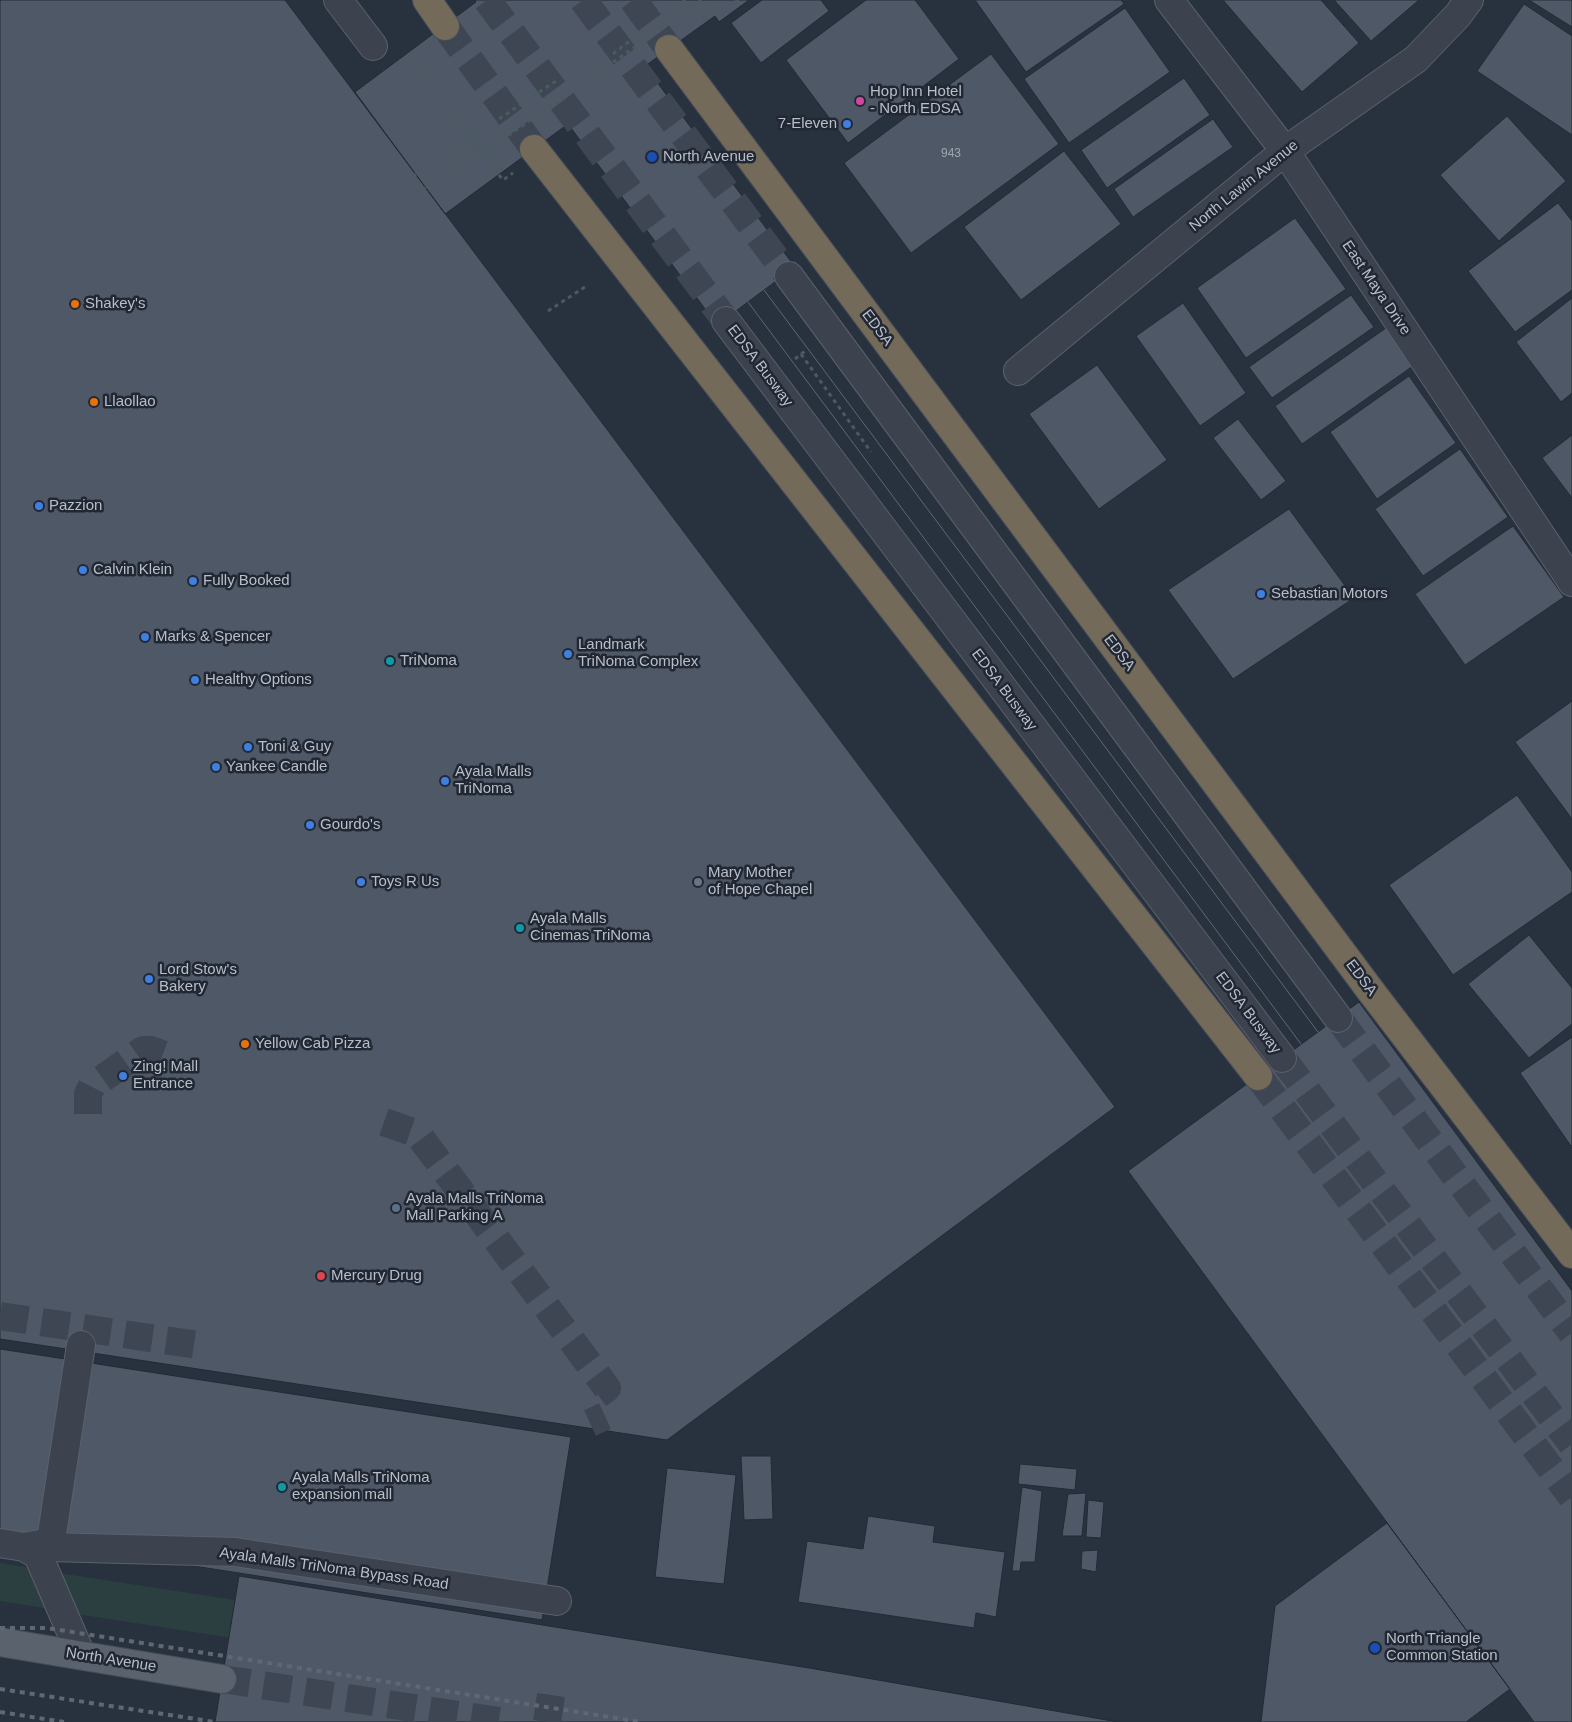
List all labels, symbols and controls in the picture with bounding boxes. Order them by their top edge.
place label: Hop Inn Hotel - North EDSA [870,83,962,118]
marker: Hop Inn Hotel - North EDSA [854,95,866,107]
place label: 7-Eleven [778,115,837,133]
marker: 7-Eleven [841,118,853,130]
street label: North Lawin Avenue [1186,137,1302,235]
house number: 943 [941,147,961,161]
place label: North Avenue [663,148,754,166]
marker: North Avenue [645,150,659,164]
street label: East Maya Drive [1338,237,1414,339]
place label: Shakey's [85,295,145,313]
marker: Shakey's [69,298,81,310]
street label: EDSA [858,306,896,350]
street label: EDSA Busway [723,322,797,410]
place label: Llaollao [104,393,156,411]
marker: Llaollao [88,396,100,408]
place label: Pazzion [49,497,102,515]
marker: Pazzion [33,500,45,512]
place label: Calvin Klein [93,561,172,579]
marker: Calvin Klein [77,564,89,576]
place label: Fully Booked [203,572,290,590]
marker: Fully Booked [187,575,199,587]
place label: Sebastian Motors [1271,585,1388,603]
marker: Sebastian Motors [1255,588,1267,600]
place label: Marks & Spencer [155,628,270,646]
marker: Marks & Spencer [139,631,151,643]
street label: EDSA [1100,631,1138,675]
place label: Landmark TriNoma Complex [578,636,698,671]
street label: EDSA Busway [967,646,1041,734]
marker: Landmark TriNoma Complex [562,648,574,660]
place label: TriNoma [400,652,457,670]
marker: TriNoma [384,655,396,667]
place label: Healthy Options [205,671,312,689]
marker: Healthy Options [189,674,201,686]
place label: Toni & Guy [258,738,331,756]
marker: Toni & Guy [242,741,254,753]
place label: Yankee Candle [226,758,327,776]
marker: Yankee Candle [210,761,222,773]
place label: Ayala Malls TriNoma [455,763,531,798]
marker: Ayala Malls TriNoma [439,775,451,787]
place label: Gourdo's [320,816,380,834]
marker: Gourdo's [304,819,316,831]
place label: Mary Mother of Hope Chapel [708,864,812,899]
place label: Toys R Us [371,873,439,891]
marker: Toys R Us [355,876,367,888]
marker: Mary Mother of Hope Chapel [692,876,704,888]
place label: Ayala Malls Cinemas TriNoma [530,910,650,945]
marker: Ayala Malls Cinemas TriNoma [514,922,526,934]
street label: EDSA [1342,956,1380,1000]
place label: Lord Stow's Bakery [159,961,237,996]
street label: EDSA Busway [1211,969,1285,1057]
marker: Lord Stow's Bakery [143,973,155,985]
place label: Yellow Cab Pizza [255,1035,370,1053]
marker: Yellow Cab Pizza [239,1038,251,1050]
place label: Zing! Mall Entrance [133,1058,198,1093]
marker: Zing! Mall Entrance [117,1070,129,1082]
place label: Ayala Malls TriNoma Mall Parking A [406,1190,544,1225]
marker: Ayala Malls TriNoma Mall Parking A [390,1202,402,1214]
place label: Mercury Drug [331,1267,422,1285]
marker: Mercury Drug [315,1270,327,1282]
place label: Ayala Malls TriNoma expansion mall [292,1469,430,1504]
marker: Ayala Malls TriNoma expansion mall [276,1481,288,1493]
street label: Ayala Malls TriNoma Bypass Road [218,1544,450,1594]
place label: North Triangle Common Station [1386,1630,1498,1665]
marker: North Triangle Common Station [1368,1641,1382,1655]
street label: North Avenue [64,1644,158,1676]

